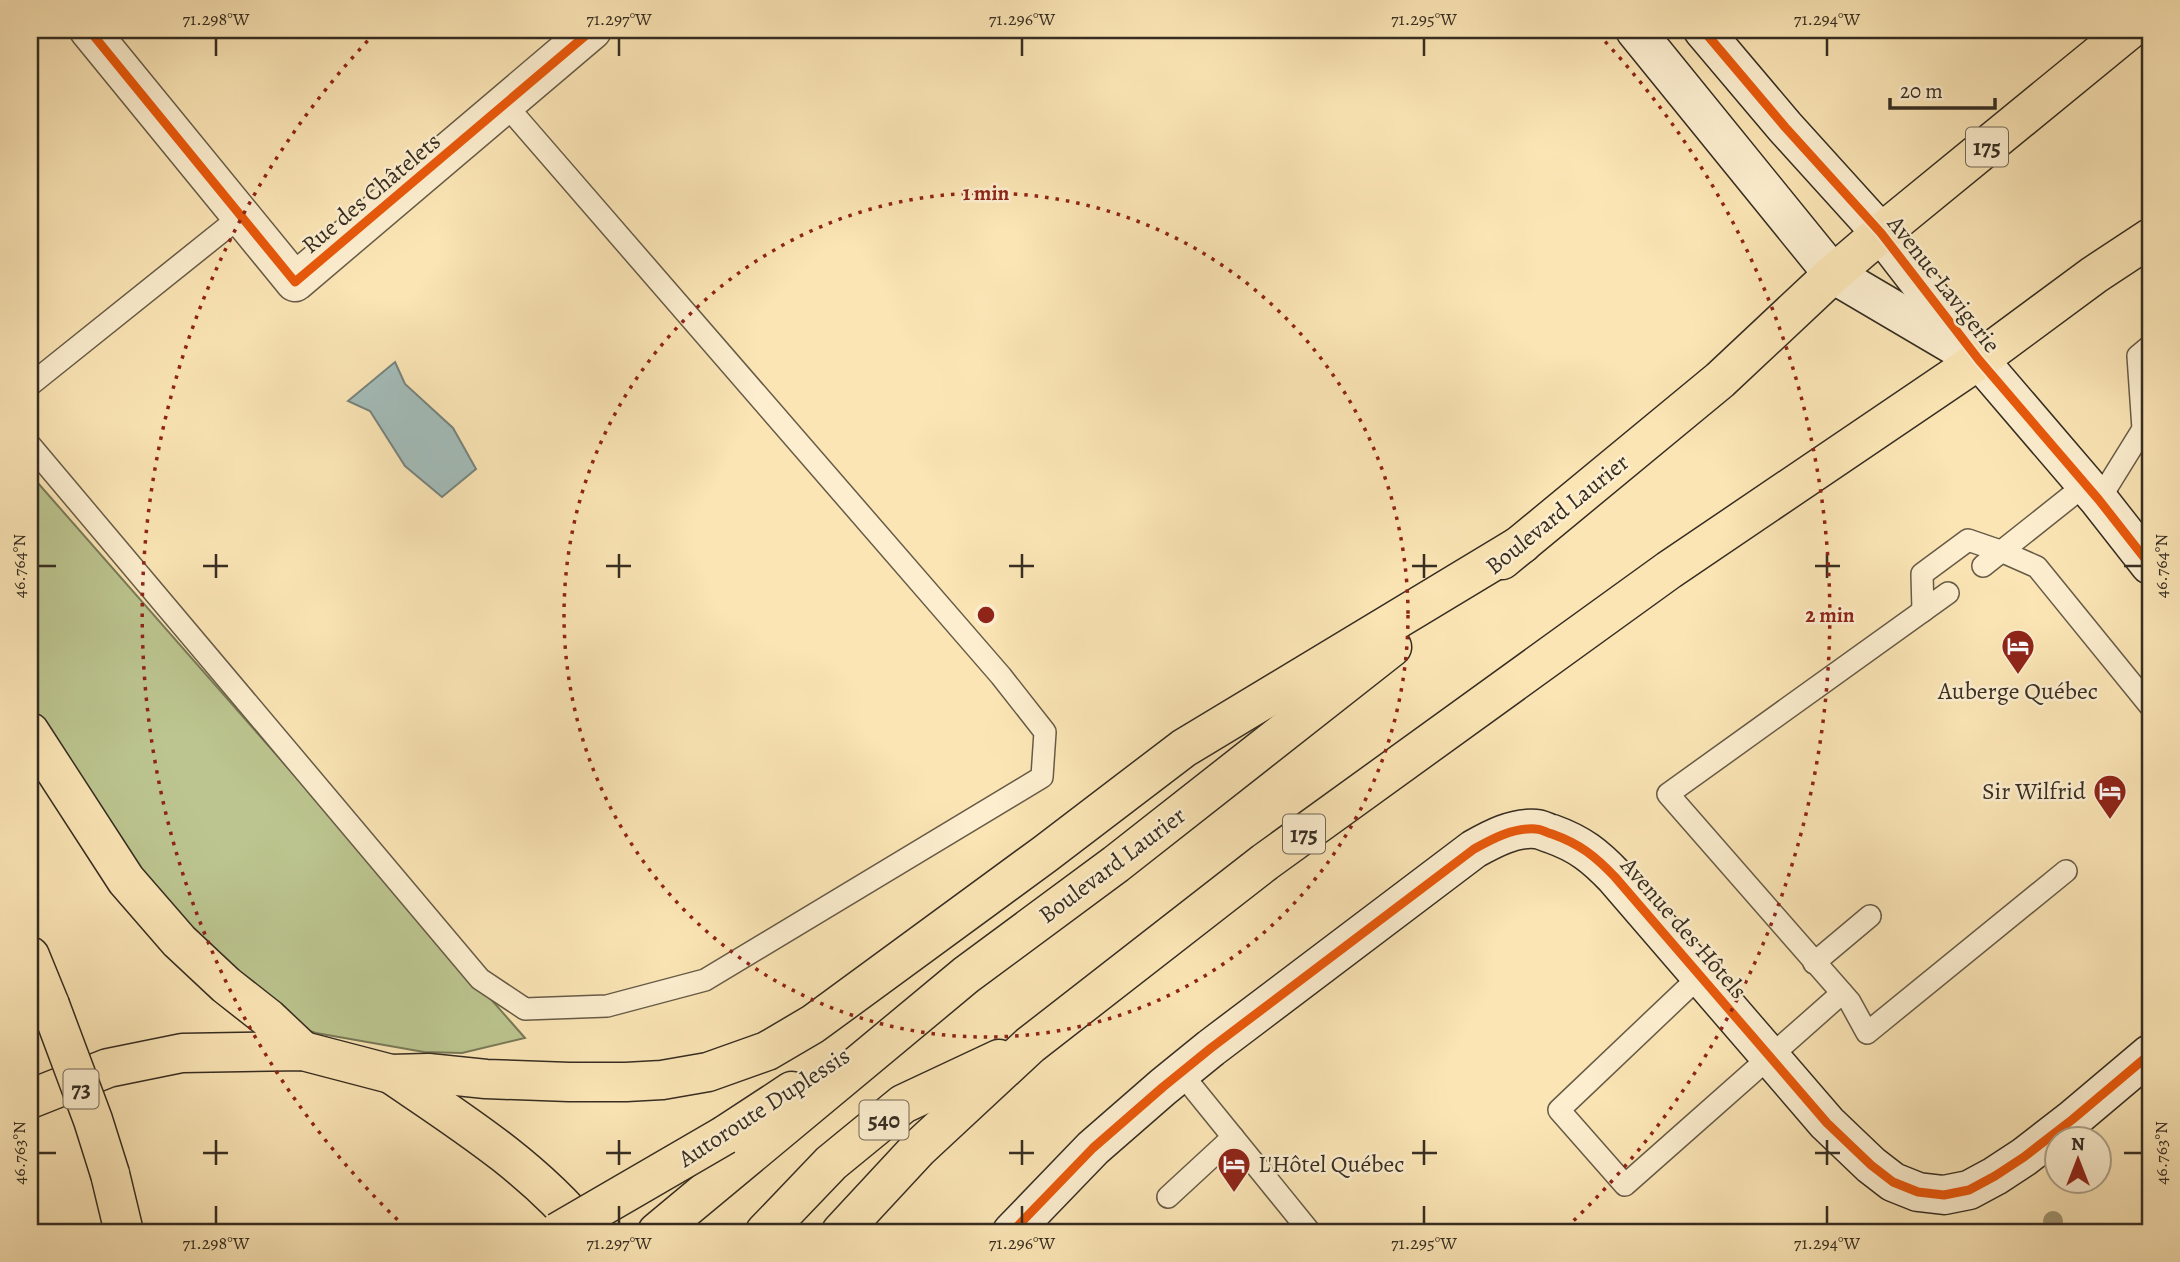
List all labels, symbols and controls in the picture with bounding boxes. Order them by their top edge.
text: 71.298°W [183,7,250,31]
text: 71.297°W [586,7,652,31]
text: 71.296°W [989,7,1055,31]
text: 71.295°W [1391,7,1457,31]
text: 71.294°W [1794,7,1860,31]
scale bar [1890,66,1994,110]
text: 20 m [1900,77,1943,105]
street label: Rue des Châtelets [295,125,447,261]
road number: 175 [1966,128,2008,166]
text: 1 min [963,179,1010,207]
street label: Avenue Lavigerie [1880,208,2008,359]
street label: Boulevard Laurier [1479,446,1635,582]
text: 46.764°N [7,534,31,598]
text: 46.764°N [2149,534,2173,598]
text: 2 min [1805,601,1855,629]
centre of rings [974,603,998,627]
hotel icon: Auberge Québec [1999,627,2037,676]
place label: Auberge Québec [1937,675,2098,707]
hotel icon: Sir Wilfrid [2091,772,2129,821]
place label: Sir Wilfrid [1982,775,2086,807]
street label: Boulevard Laurier [1032,799,1192,931]
road number: 175 [1283,814,1325,854]
street label: Avenue des Hôtels [1613,850,1754,1006]
street label: Autoroute Duplessis [671,1040,856,1175]
road number: 73 [64,1070,98,1108]
road number: 540 [860,1100,908,1140]
text: 46.763°N [7,1121,31,1185]
text: 46.763°N [2149,1121,2173,1185]
north arrow [2044,1126,2114,1196]
text: N [2071,1131,2085,1157]
hotel icon: L'Hôtel Québec [1215,1145,1253,1194]
place label: L'Hôtel Québec [1258,1148,1404,1180]
text: 71.298°W [183,1231,250,1255]
text: 71.297°W [586,1231,652,1255]
text: 71.296°W [989,1231,1055,1255]
text: 71.295°W [1391,1231,1457,1255]
text: 71.294°W [1794,1231,1860,1255]

